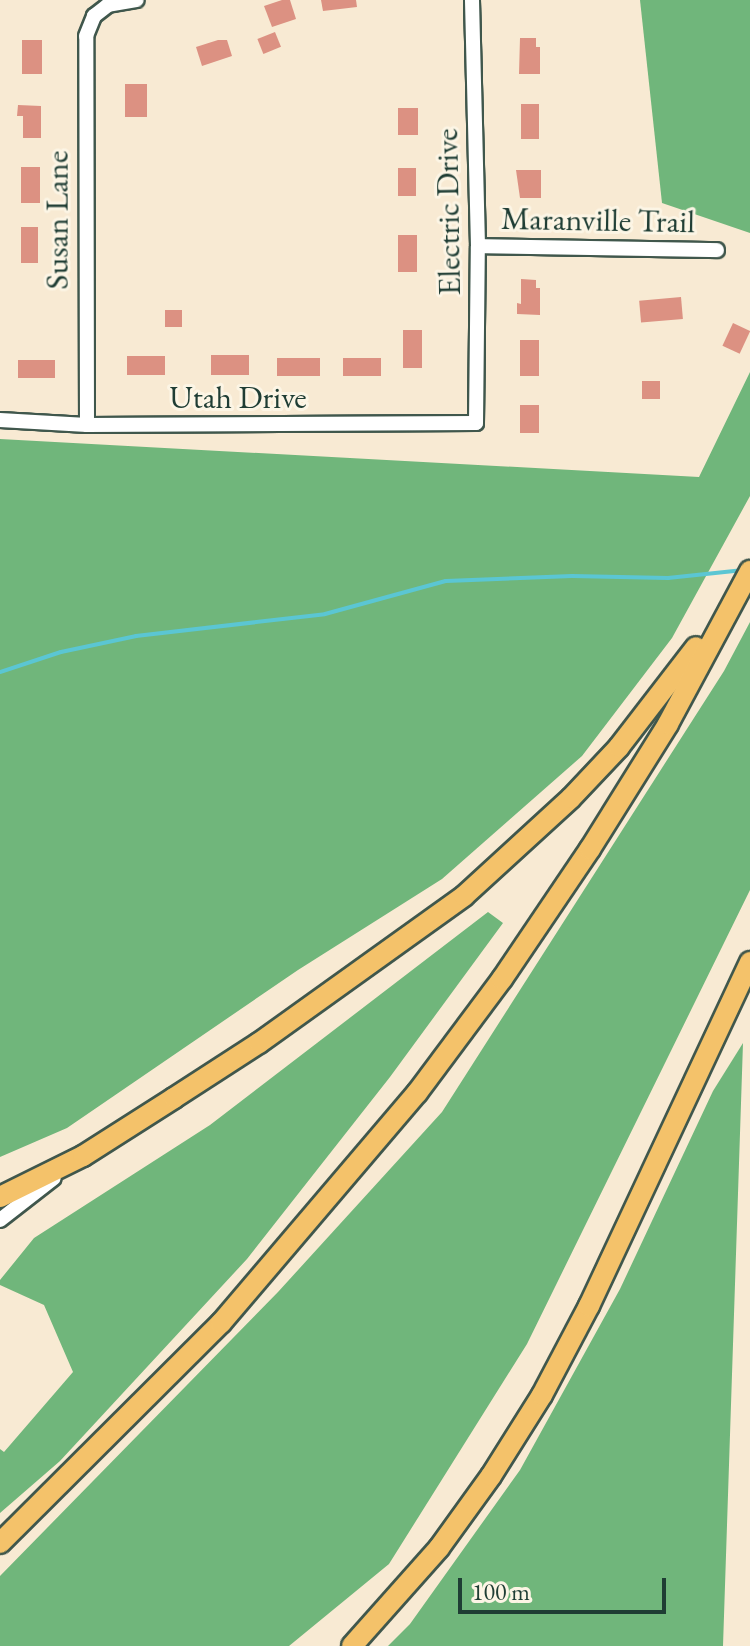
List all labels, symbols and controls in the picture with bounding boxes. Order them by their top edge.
street label: Electric Drive [427,128,469,296]
street label: Susan Lane [38,151,76,289]
street label: Maranville Trail [501,199,695,241]
street label: Utah Drive [169,378,307,416]
scale bar [462,1562,670,1612]
text: 100 m [472,1576,530,1607]

